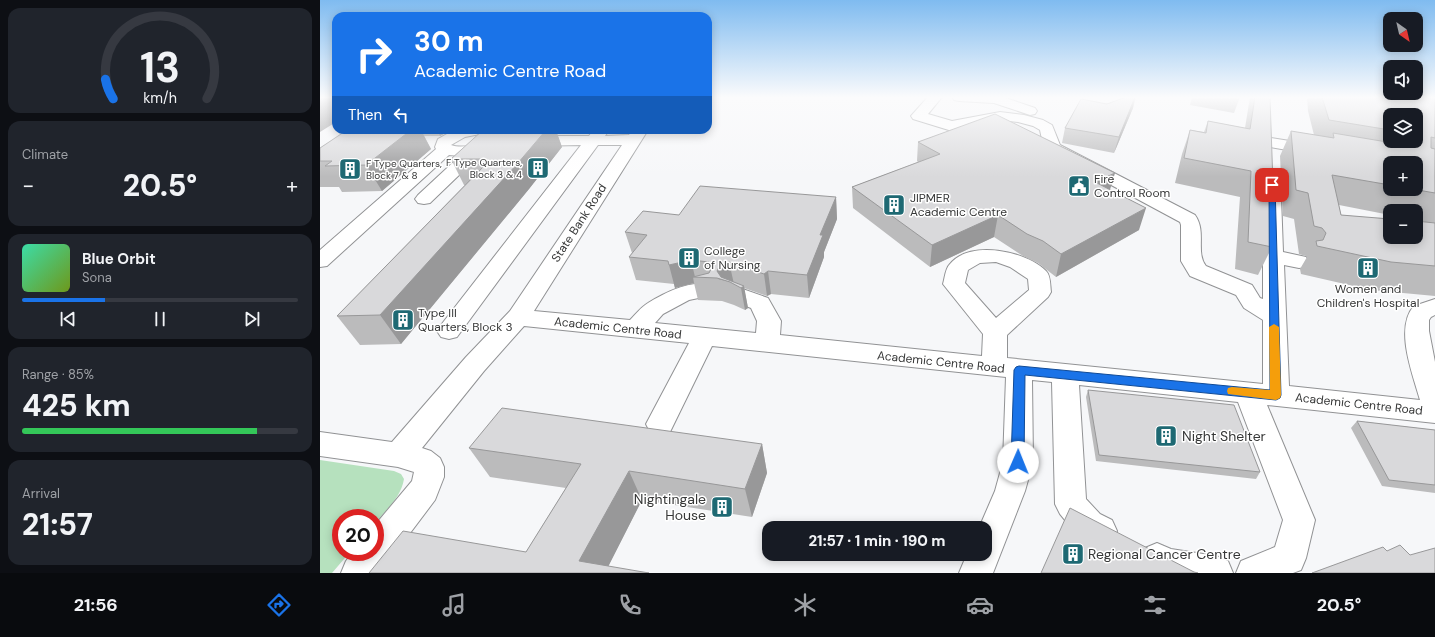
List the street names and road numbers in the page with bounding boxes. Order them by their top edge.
street label: State Bank Road [548,181,610,265]
street label: Academic Centre Road [553,313,683,343]
street label: Academic Centre Road [876,347,1006,377]
street label: Academic Centre Road [1294,389,1424,419]

